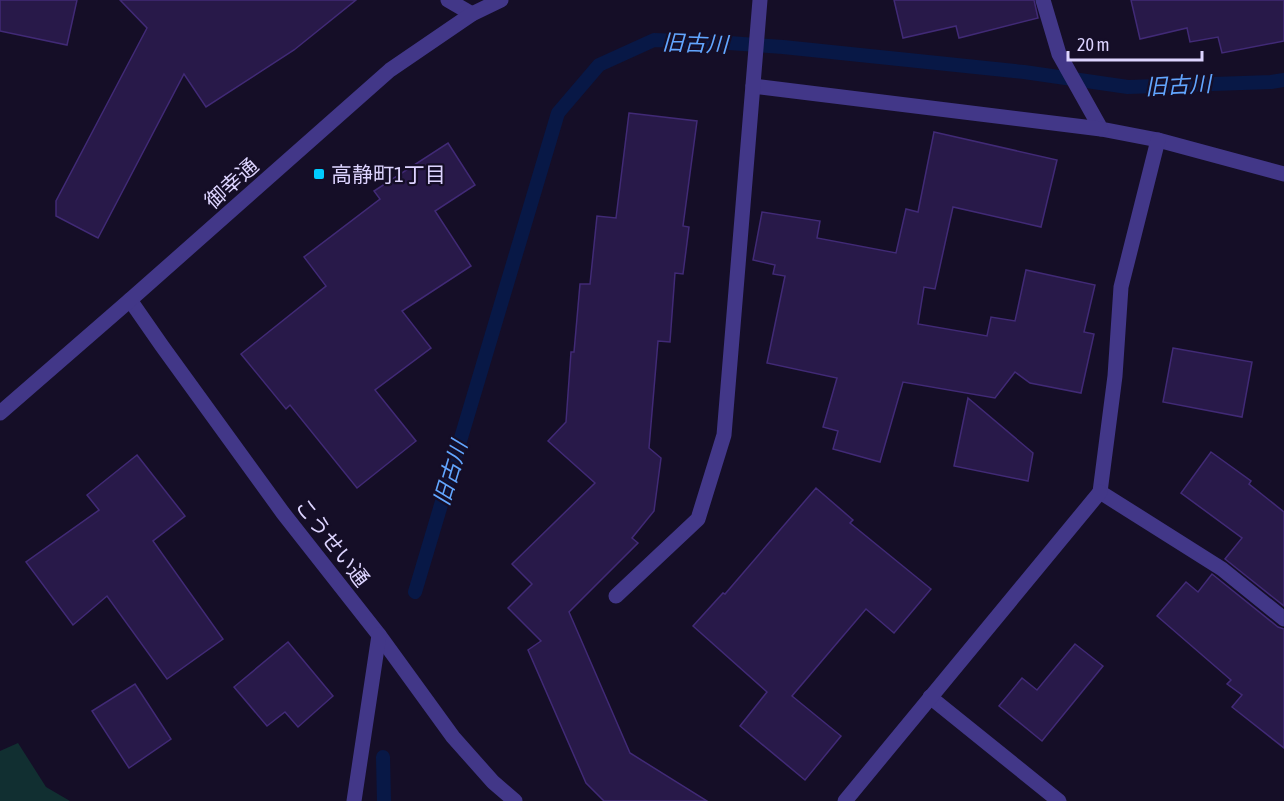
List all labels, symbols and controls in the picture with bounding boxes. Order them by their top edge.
scale bar [1068,24,1202,62]
water label: 旧古川 [662,29,730,57]
text: 20 m [1077,34,1109,55]
water label: 旧古川 [1144,70,1214,100]
street label: 御幸通 [200,153,262,213]
place label: 高静町1丁目 [331,162,446,186]
marker: 高静町1丁目 [312,167,326,181]
water label: 旧古川 [428,436,473,508]
street label: こうせい通 [291,493,375,591]

